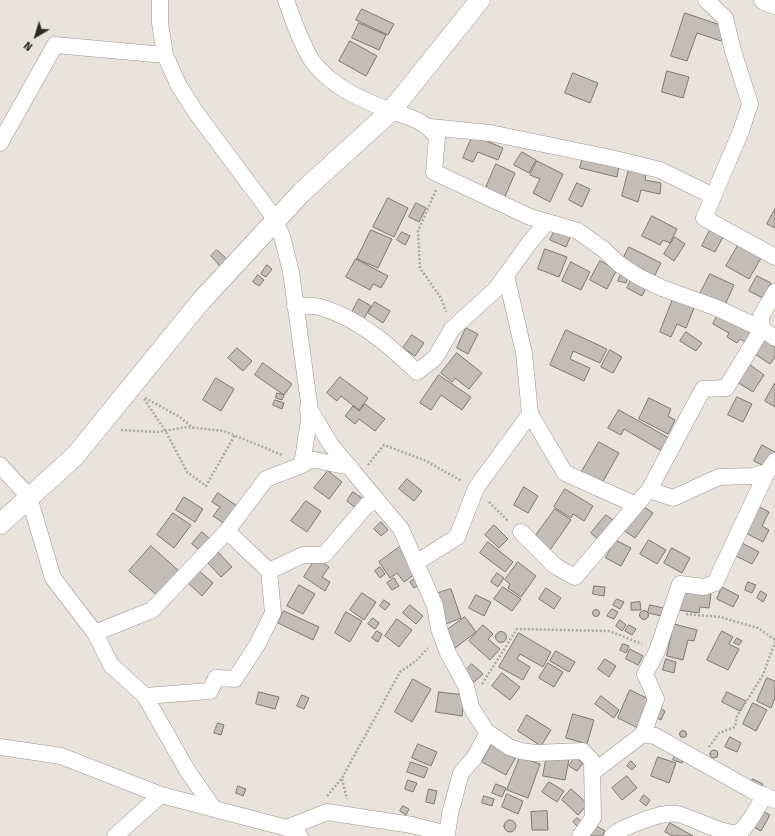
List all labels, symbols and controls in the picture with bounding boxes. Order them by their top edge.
north arrow [16,16,56,56]
text: N [21,38,35,53]

